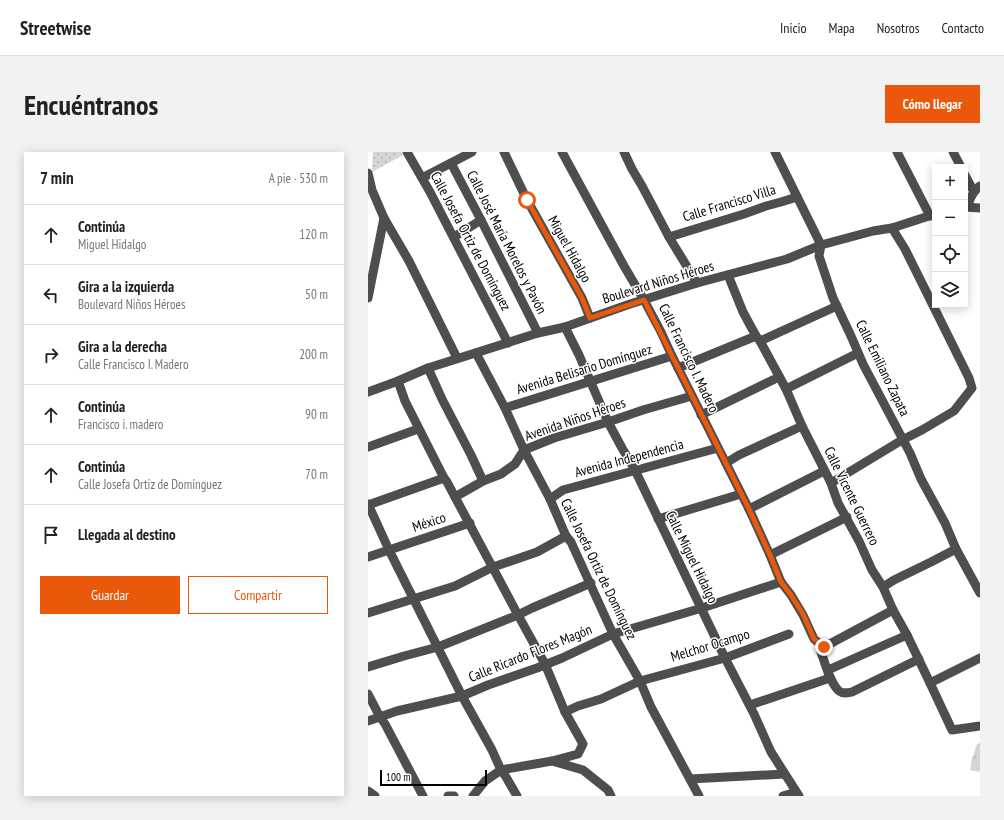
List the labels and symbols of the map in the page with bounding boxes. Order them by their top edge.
street label: Calle José María Morelos y Pavón [463,167,551,317]
street label: Calle Josefa Ortiz de Domínguez [427,168,515,314]
street label: Calle Francisco Villa [680,180,778,226]
route start [518,191,536,209]
street label: Miguel Hidalgo [544,212,596,286]
street label: Boulevard Niños Héroes [600,256,716,308]
street label: Calle Francisco I. Madero [655,301,723,415]
street label: Calle Emiliano Zapata [852,317,914,419]
street label: Avenida Belisario Domínguez [514,340,654,398]
street label: Avenida Niños Héroes [522,393,628,445]
street label: Avenida Independencia [573,435,685,481]
street label: Calle Vicente Guerrero [820,444,884,548]
street label: Calle Josefa Ortiz de Domínguez [557,495,641,643]
street label: México [410,508,448,536]
street label: Calle Miguel Hidalgo [662,508,722,606]
street label: Calle Ricardo Flores Magón [466,620,594,686]
street label: Melchor Ocampo [668,624,752,666]
route end [815,638,833,656]
scale bar [380,768,487,787]

